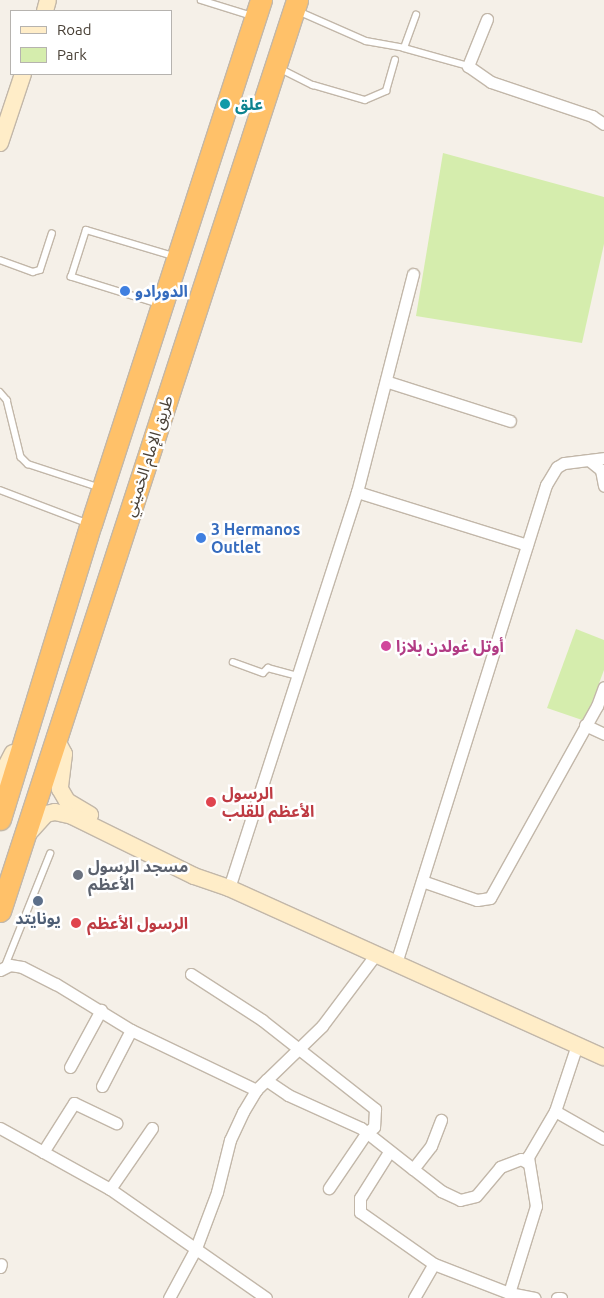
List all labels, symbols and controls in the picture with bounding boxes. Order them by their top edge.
legend [10,10,172,75]
text: Road [57,21,92,38]
text: Park [57,46,87,63]
place label: علق [235,94,263,114]
marker: علق [219,98,231,110]
place label: الدورادو [135,281,188,301]
marker: الدورادو [119,285,131,297]
street label: طريق الإمام الخميني [119,393,177,519]
place label: 3 Hermanos Outlet [211,519,300,557]
marker: 3 Hermanos Outlet [195,532,207,544]
place label: أوتل غولدن بلازا [396,636,504,656]
marker: أوتل غولدن بلازا [380,640,392,652]
place label: الرسول الأعظم للقلب [222,783,314,821]
marker: الرسول الأعظم للقلب [204,795,218,809]
place label: مسجد الرسول الأعظم [88,856,188,894]
marker: مسجد الرسول الأعظم [72,869,84,881]
marker: يونايتد [32,895,44,907]
place label: يونايتد [15,908,61,928]
place label: الرسول الأعظم [87,913,188,933]
marker: الرسول الأعظم [69,916,83,930]

